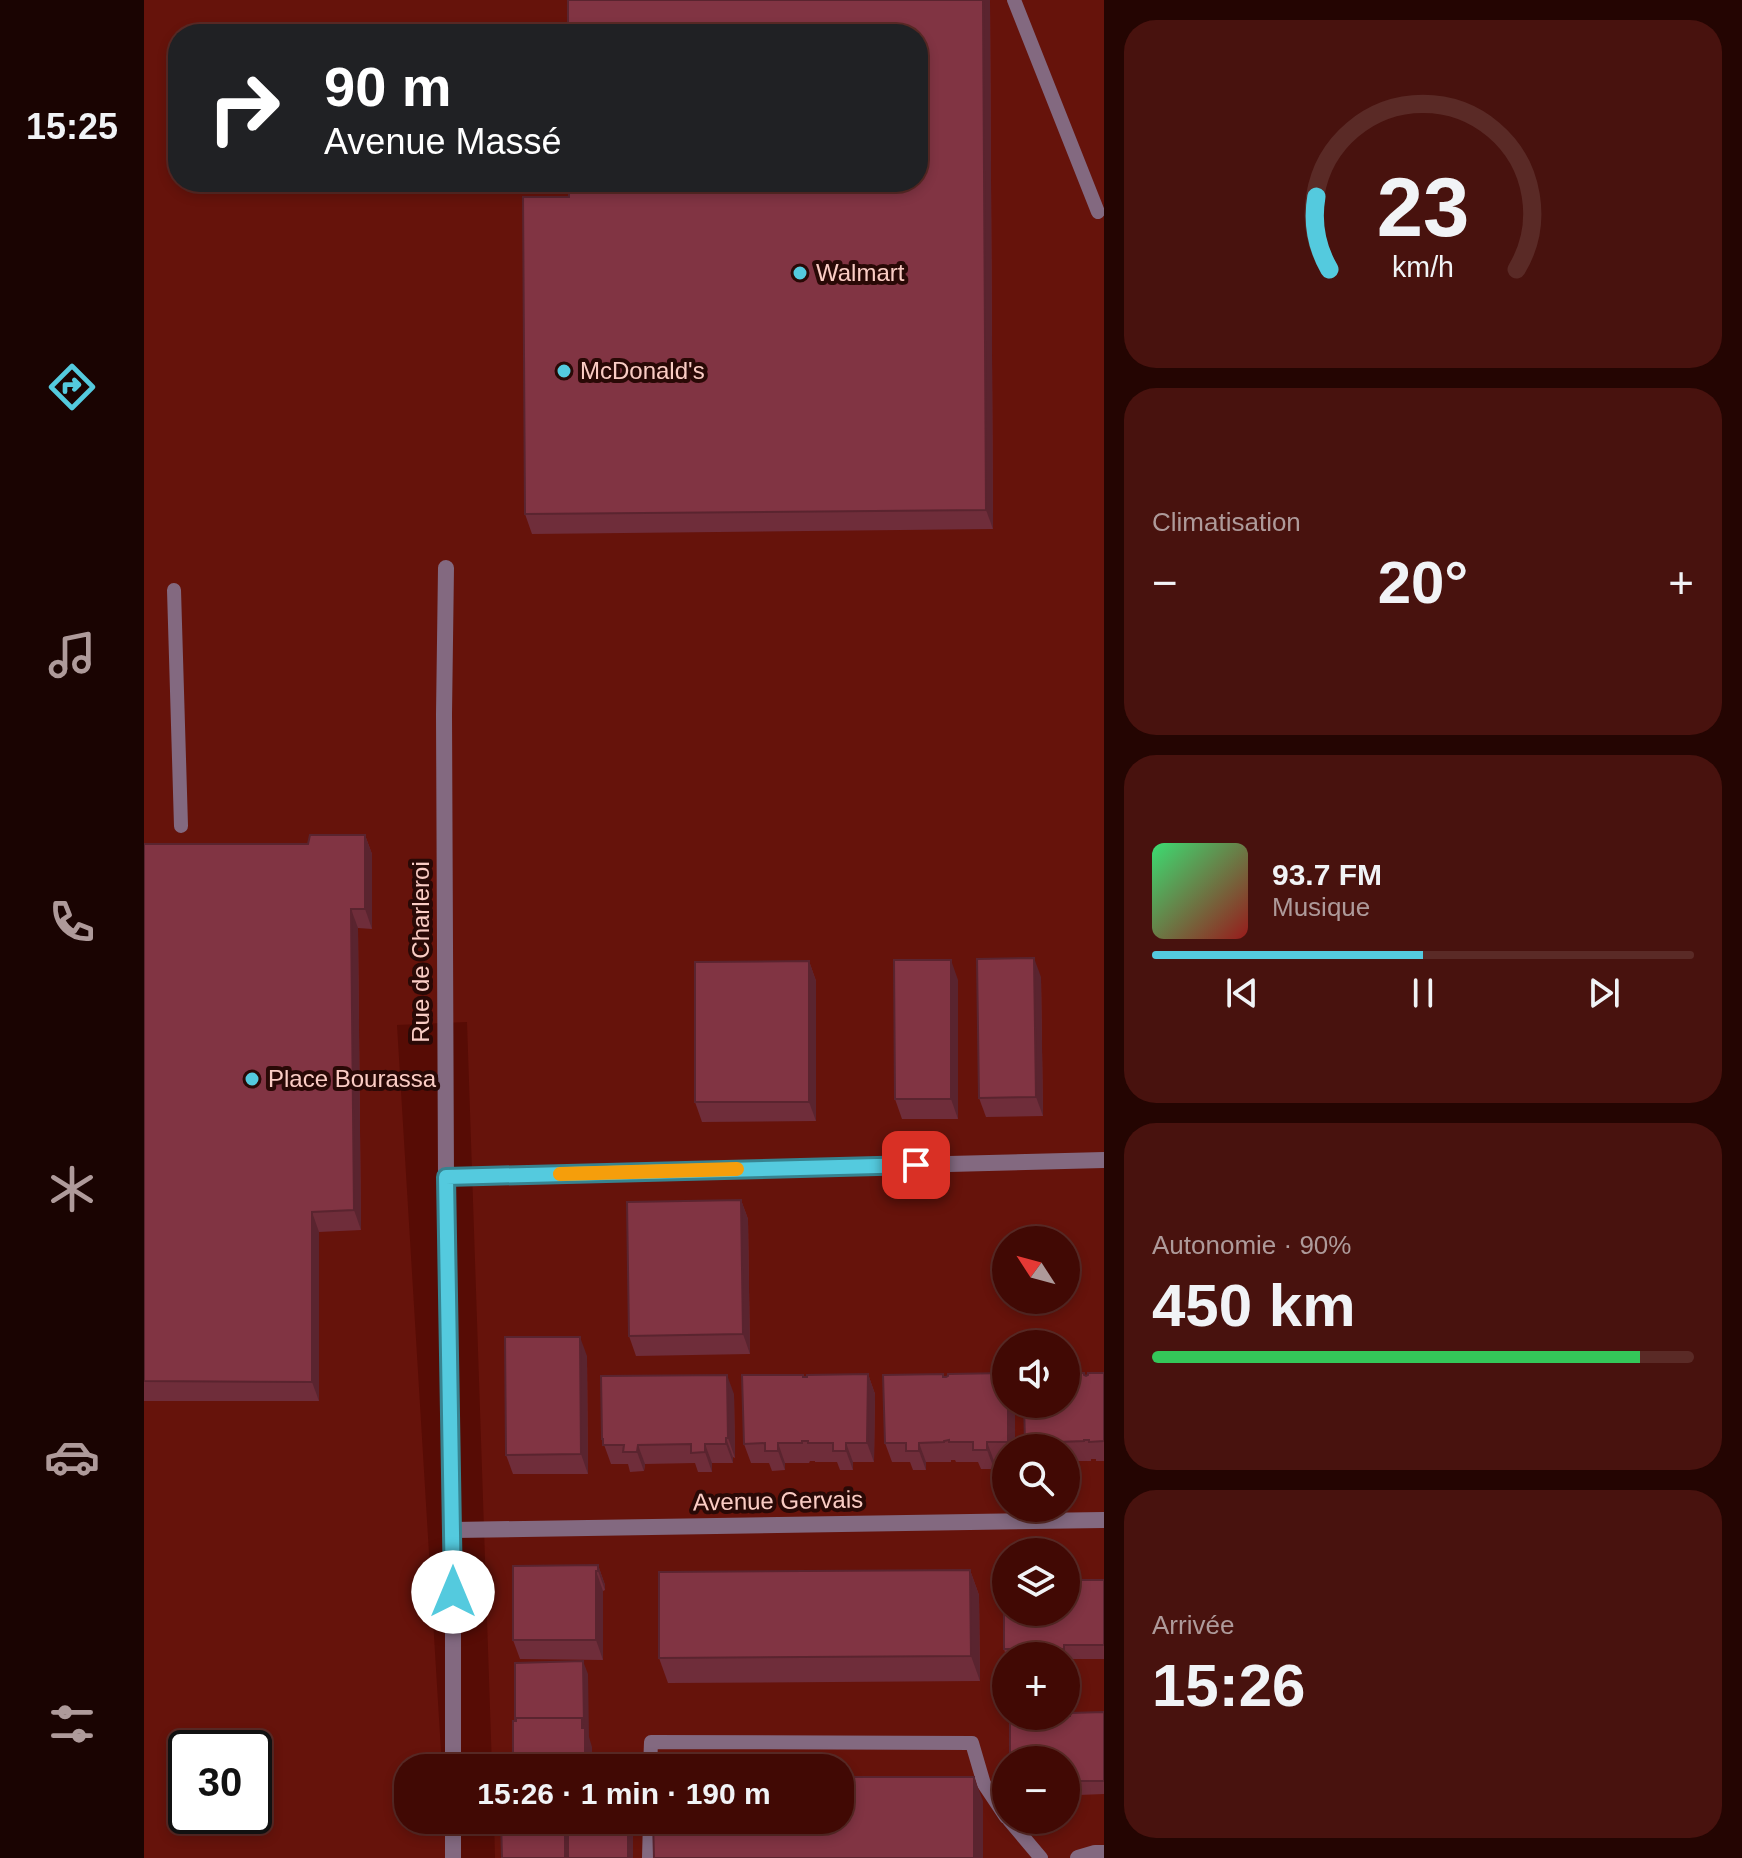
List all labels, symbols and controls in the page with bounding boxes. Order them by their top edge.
text: 90 m [324,55,452,118]
icon: right [192,56,296,160]
text: 15:25 [26,106,118,147]
text: Avenue Massé [324,121,561,162]
text: 23 [1377,160,1469,253]
text: km/h [1392,251,1454,283]
place label: Walmart [816,259,905,286]
marker: Walmart [791,264,809,282]
place label: McDonald's [580,357,705,384]
icon: directions [44,359,100,415]
marker: McDonald's [555,362,573,380]
text: Climatisation [1152,507,1301,537]
text: 20° [1378,549,1468,616]
text: − [1152,558,1178,607]
text: + [1668,558,1694,607]
icon: music [44,627,100,683]
text: 93.7 FM [1272,858,1382,891]
street label: Rue de Charleroi [407,861,434,1043]
text: Musique [1272,892,1370,922]
icon: phone [44,894,100,950]
icon: previous [1220,971,1264,1015]
icon: pause [1401,971,1445,1015]
icon: next [1582,971,1626,1015]
place label: Place Bourassa [268,1065,437,1092]
marker: Place Bourassa [243,1070,261,1088]
pin [882,1131,950,1199]
icon: arrive [894,1143,938,1187]
icon: climate [44,1161,100,1217]
north arrow [992,1226,1080,1314]
map controls [992,1226,1080,1834]
text: Autonomie · 90% [1152,1230,1351,1260]
text: 450 km [1152,1272,1356,1339]
button: sound [992,1330,1080,1418]
icon: car [44,1429,100,1485]
button: search [992,1434,1080,1522]
street label: Avenue Gervais [693,1486,863,1515]
button: layers [992,1538,1080,1626]
position arrow [411,1550,495,1634]
text: Arrivée [1152,1610,1234,1640]
button: + [992,1642,1080,1730]
text: 15:26 [1152,1652,1305,1719]
icon: filters [44,1696,100,1752]
speed limit sign: 30 [168,1730,272,1834]
button: − [992,1746,1080,1834]
text: 15:26 · 1 min · 190 m [477,1777,771,1810]

